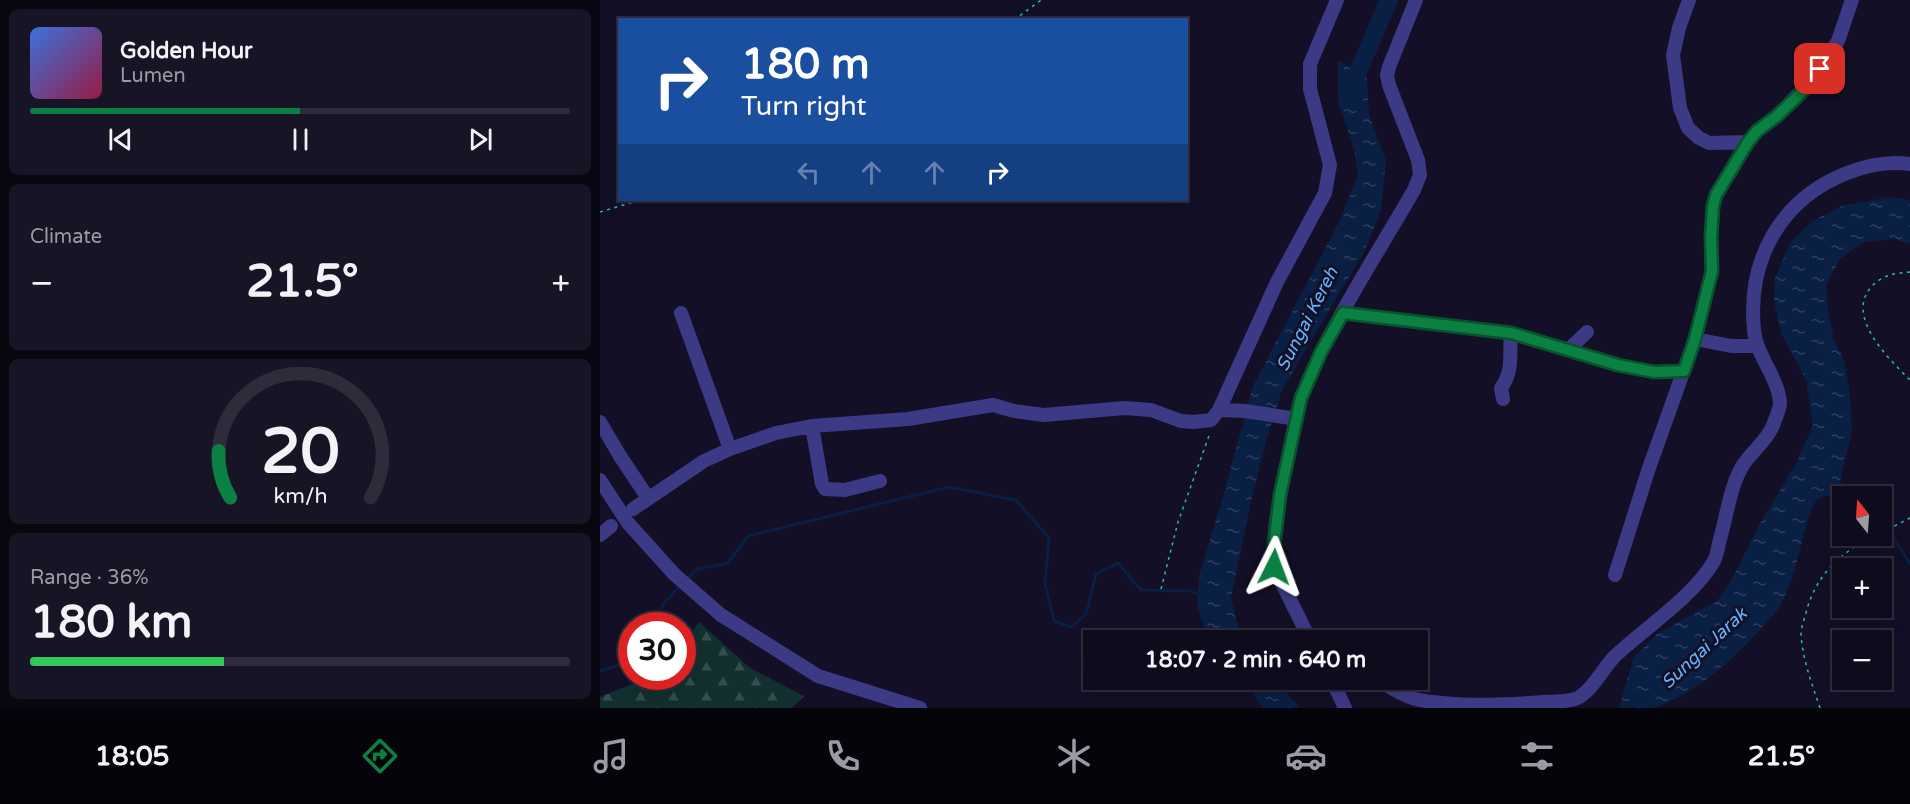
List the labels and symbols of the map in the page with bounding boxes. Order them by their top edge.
pin [1794,43,1845,94]
water label: Sungai Kereh [1271,263,1343,375]
north arrow [1832,486,1892,546]
position arrow [1242,535,1306,599]
water label: Sungai Jarak [1657,602,1752,693]
speed limit sign: 30 [618,612,696,690]

